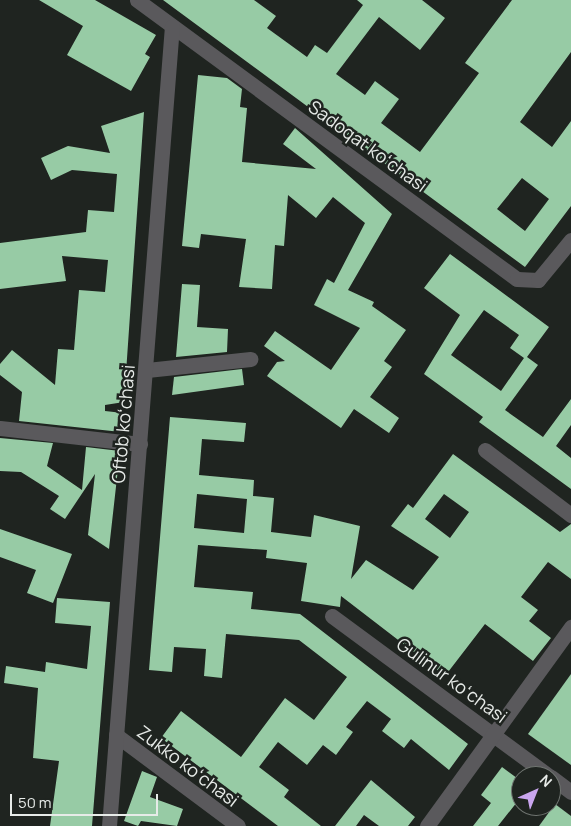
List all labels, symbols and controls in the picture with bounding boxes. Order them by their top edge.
street label: Sadoqat koʻchasi [304,96,432,196]
street label: Oftob koʻchasi [107,364,139,484]
street label: Gulinur koʻchasi [393,633,511,727]
street label: Zukko koʻchasi [133,721,243,811]
north arrow [511,766,561,816]
text: N [536,770,556,791]
scale bar [12,784,160,816]
text: 50 m [18,792,52,813]

